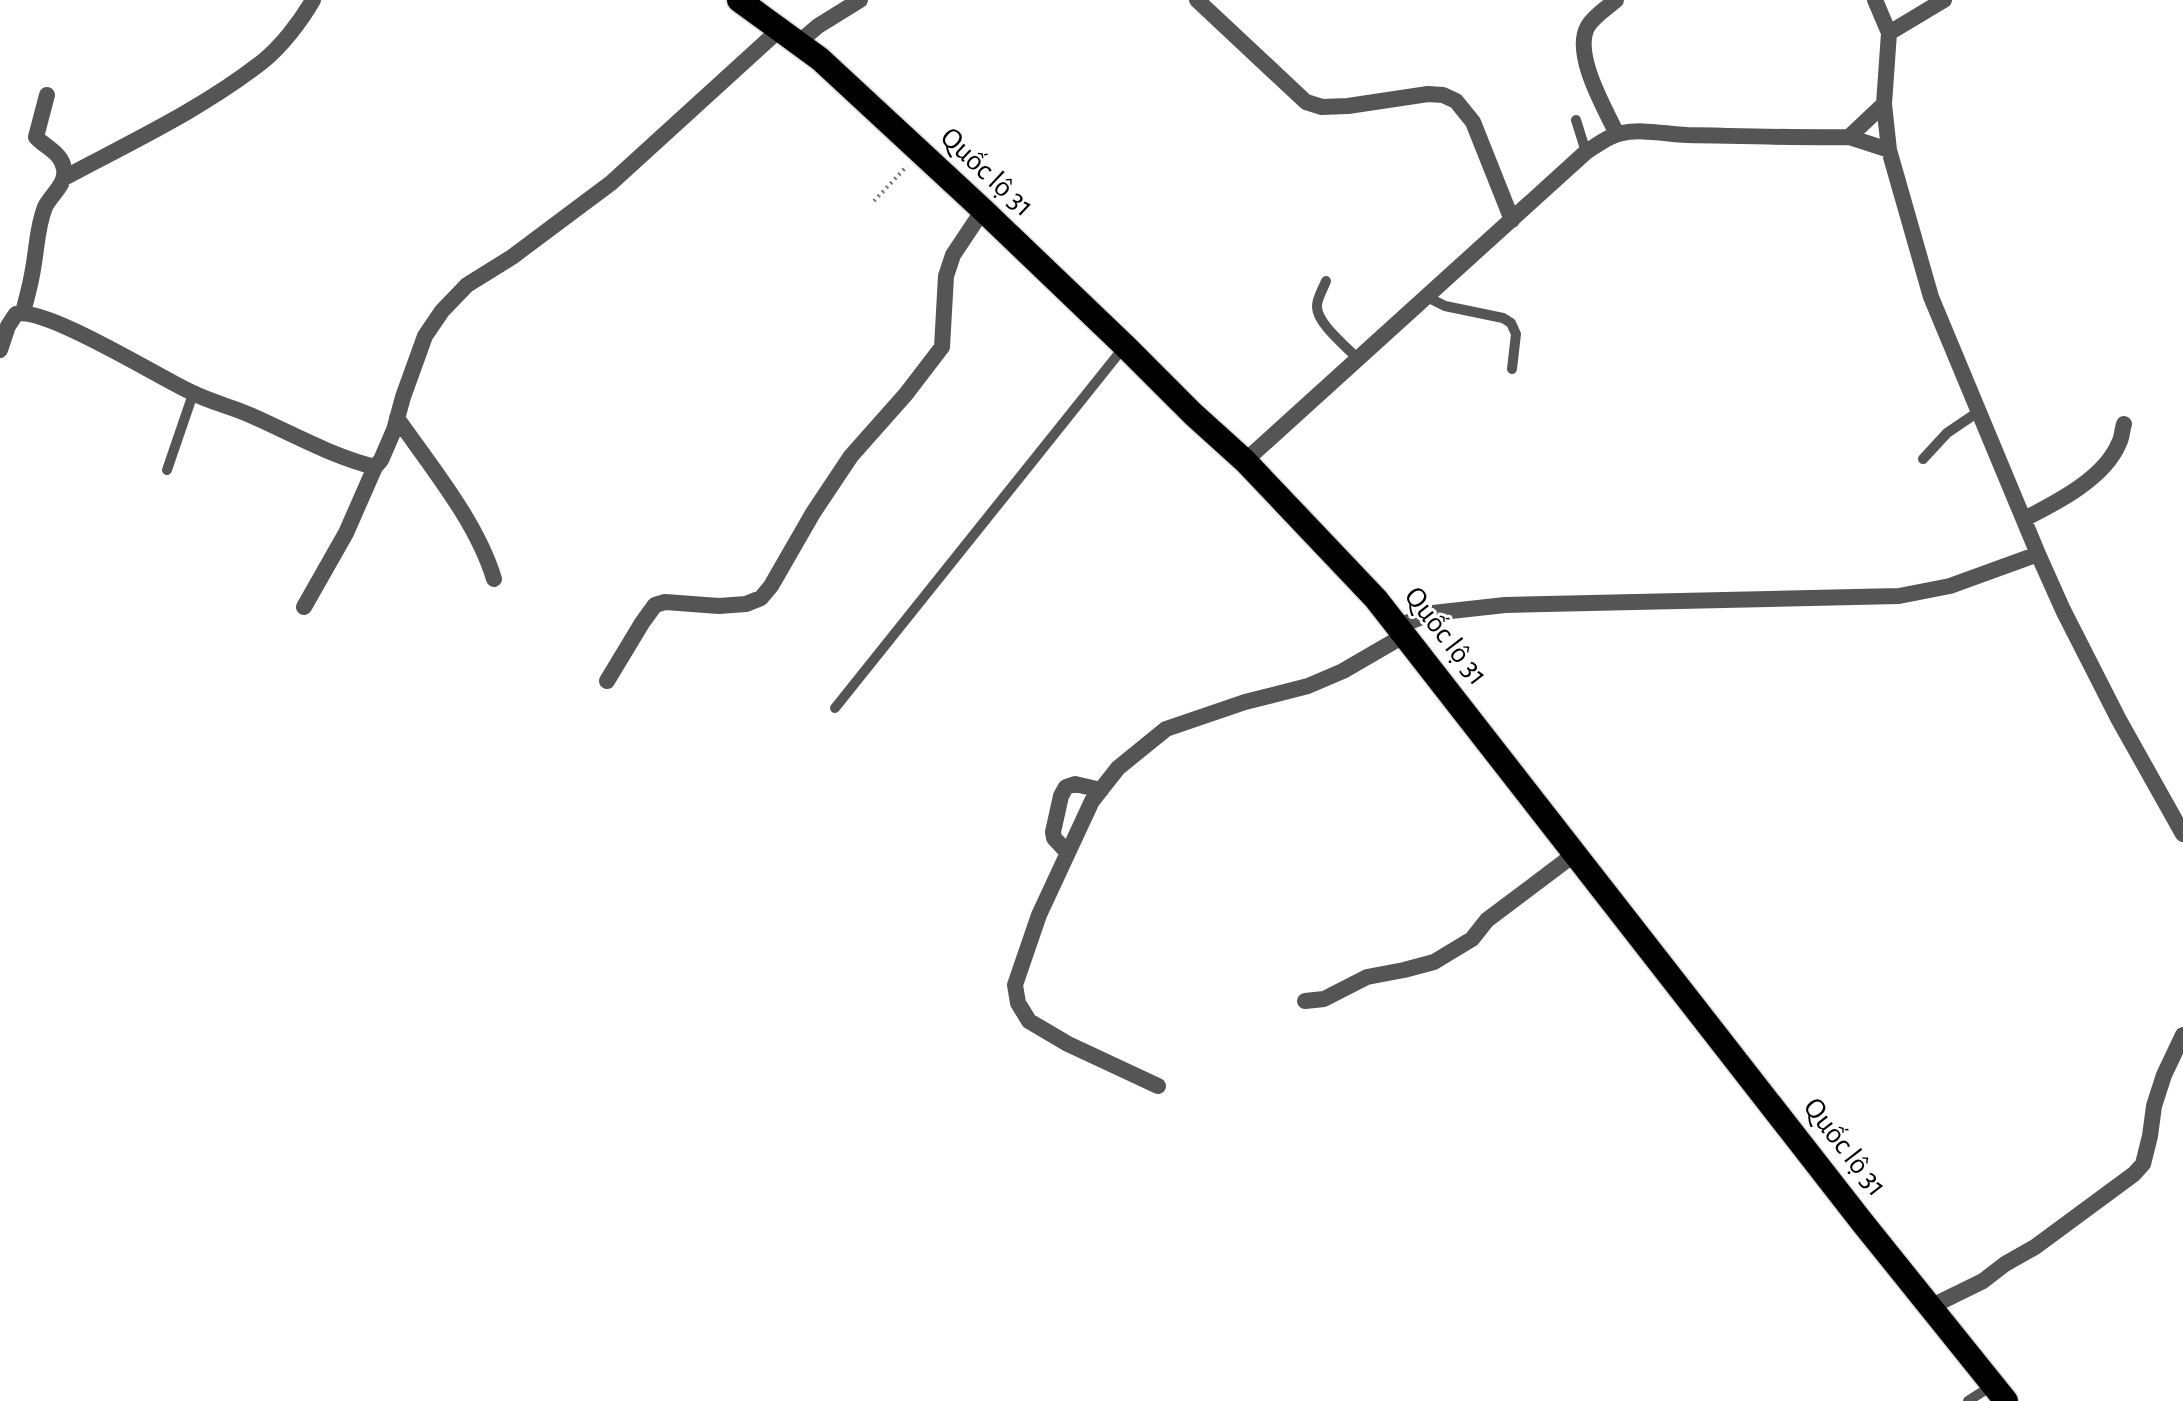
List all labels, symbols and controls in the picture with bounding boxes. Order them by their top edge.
street label: Quốc lộ 31 [935,122,1039,222]
street label: Quốc lộ 31 [1399,581,1493,691]
street label: Quốc lộ 31 [1798,1092,1892,1202]

